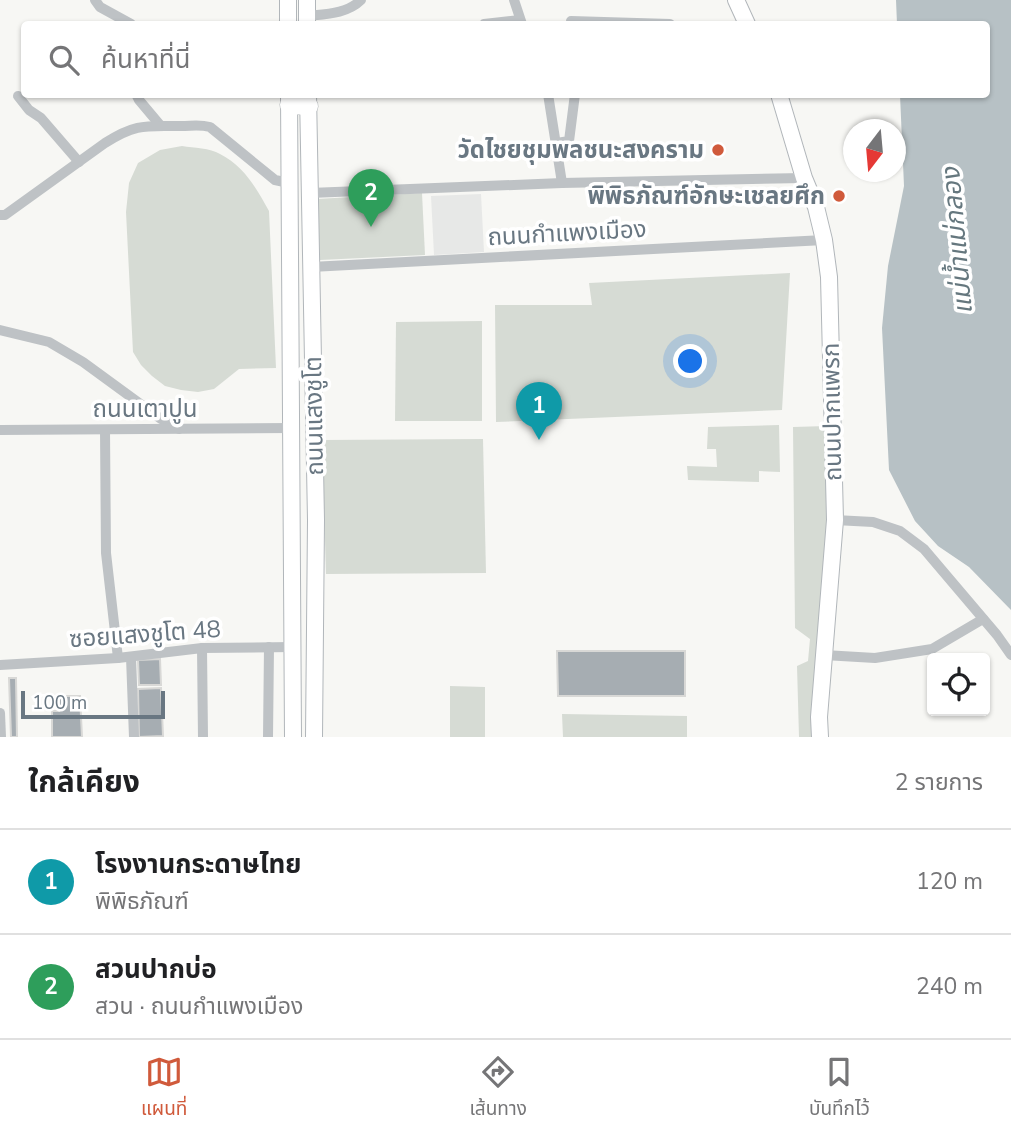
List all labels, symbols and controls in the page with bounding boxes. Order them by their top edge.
search box [21,21,990,98]
icon: search [45,41,83,79]
text: ค้นหาที่นี่ [101,42,191,77]
north arrow [843,119,906,182]
place label: วัดไชยชุมพลชนะสงคราม [457,134,704,166]
marker: วัดไชยชุมพลชนะสงคราม [710,142,726,158]
water label: แม่น้ำแม่กลอง [932,165,981,316]
pin: 2 [348,169,394,227]
place label: พิพิธภัณฑ์อักษะเชลยศึก [587,180,825,212]
marker: พิพิธภัณฑ์อักษะเชลยศึก [831,188,847,204]
street label: ถนนกำแพงเมือง [487,213,647,253]
street label: ถนนปากแพรก [815,342,849,482]
your location [673,344,707,378]
street label: ถนนแสงชูโต [297,356,331,476]
pin: 1 [516,382,562,440]
street label: ถนนเตาปูน [93,393,197,425]
street label: ซอยแสงชูโต 48 [68,613,222,655]
map controls [927,653,990,716]
button: locate [927,653,990,716]
scale bar [21,688,164,720]
text: 100 m [32,690,87,716]
text: ใกล้เคียง [28,762,140,803]
text: 2 รายการ [895,767,983,798]
text: โรงงานกระดาษไทย [95,847,302,882]
text: 1 [44,866,58,897]
text: 120 m [916,866,983,897]
text: พิพิธภัณฑ์ [95,886,189,917]
text: สวนปากบ่อ [95,952,217,987]
text: 2 [44,971,58,1002]
text: 240 m [916,971,983,1002]
text: สวน · ถนนกำแพงเมือง [95,991,303,1022]
tab: แผนที่ [141,1053,187,1124]
tab: เส้นทาง [469,1053,527,1124]
tab: บันทึกไว้ [809,1053,870,1124]

